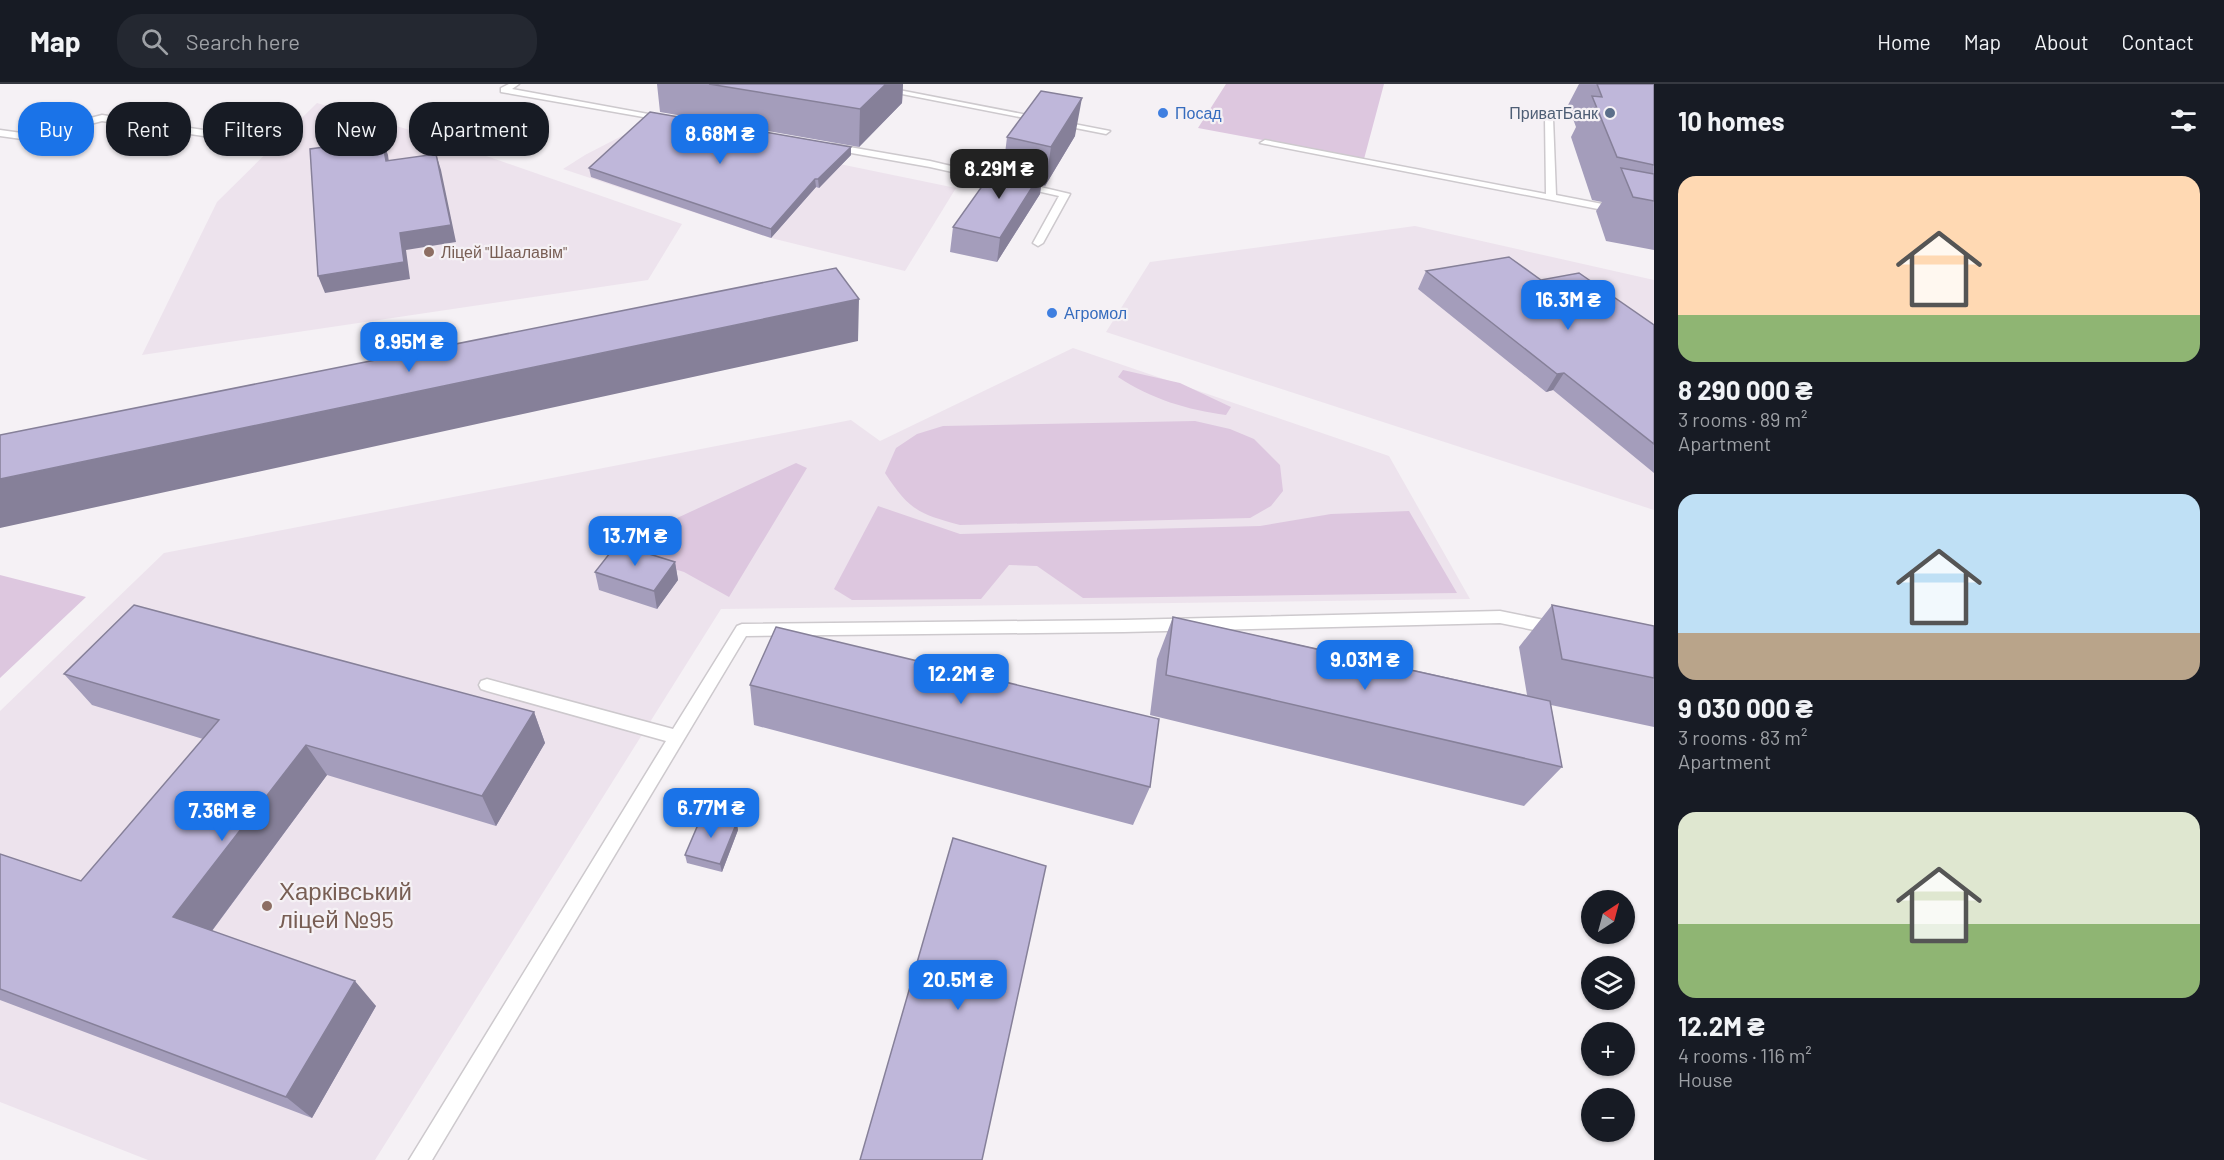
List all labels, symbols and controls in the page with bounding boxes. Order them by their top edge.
search box [117,14,537,68]
text: Map [30,24,81,58]
icon: search [138,25,171,58]
text: Search here [186,28,300,54]
text: Home [1877,29,1931,54]
text: Map [1964,29,2001,54]
text: About [2034,29,2089,54]
text: Contact [2122,29,2194,54]
chip: Buy [18,102,94,156]
chip: Rent [106,102,191,156]
chip: Filters [203,102,303,156]
chip: New [315,102,397,156]
chip: Apartment [409,102,549,156]
place label: Посад [1175,103,1222,122]
place label: ПриватБанк [1509,103,1599,122]
icon: filters [2167,104,2200,137]
text: 10 homes [1678,105,1785,136]
marker: Посад [1156,106,1170,120]
marker: ПриватБанк [1603,106,1617,120]
pin: 8.68M ₴ [665,114,775,165]
text: 8.68M ₴ [685,121,755,145]
pin: 8.29M ₴ [944,149,1054,200]
text: 8.29M ₴ [964,156,1034,180]
icon: home [1885,215,1993,323]
place label: Ліцей "Шаалавім" [441,242,567,261]
marker: Ліцей "Шаалавім" [422,245,436,259]
pin: 16.3M ₴ [1513,280,1623,331]
text: 16.3M ₴ [1535,287,1601,311]
place label: Агромол [1064,303,1127,322]
marker: Агромол [1045,306,1059,320]
pin: 8.95M ₴ [354,322,464,373]
text: 8.95M ₴ [374,329,444,353]
text: 8 290 000 ₴ [1678,374,1813,405]
text: 3 rooms · 89 m² [1678,407,1808,431]
text: Apartment [1678,431,1771,455]
pin: 13.7M ₴ [580,516,690,567]
text: 13.7M ₴ [603,523,667,547]
icon: home [1885,533,1993,641]
pin: 9.03M ₴ [1310,640,1420,691]
text: 9.03M ₴ [1330,647,1400,671]
pin: 12.2M ₴ [906,654,1016,705]
text: 12.2M ₴ [928,661,994,685]
text: 9 030 000 ₴ [1678,692,1813,723]
text: 3 rooms · 83 m² [1678,725,1807,749]
text: Apartment [1678,749,1771,773]
pin: 6.77M ₴ [656,788,766,839]
pin: 7.36M ₴ [167,791,277,842]
text: 6.77M ₴ [677,795,745,819]
text: 7.36M ₴ [188,798,256,822]
icon: home [1885,851,1993,959]
place label: Харківський ліцей №95 [279,876,412,933]
north arrow [1581,890,1635,944]
map controls [1581,890,1635,1142]
marker: Харківський ліцей №95 [260,899,274,913]
button: layers [1581,956,1635,1010]
pin: 20.5M ₴ [903,960,1013,1011]
text: 20.5M ₴ [923,967,993,991]
text: 12.2M ₴ [1678,1010,1764,1041]
button: + [1581,1022,1635,1076]
text: 4 rooms · 116 m² [1678,1043,1812,1067]
text: House [1678,1067,1733,1091]
button: − [1581,1088,1635,1142]

